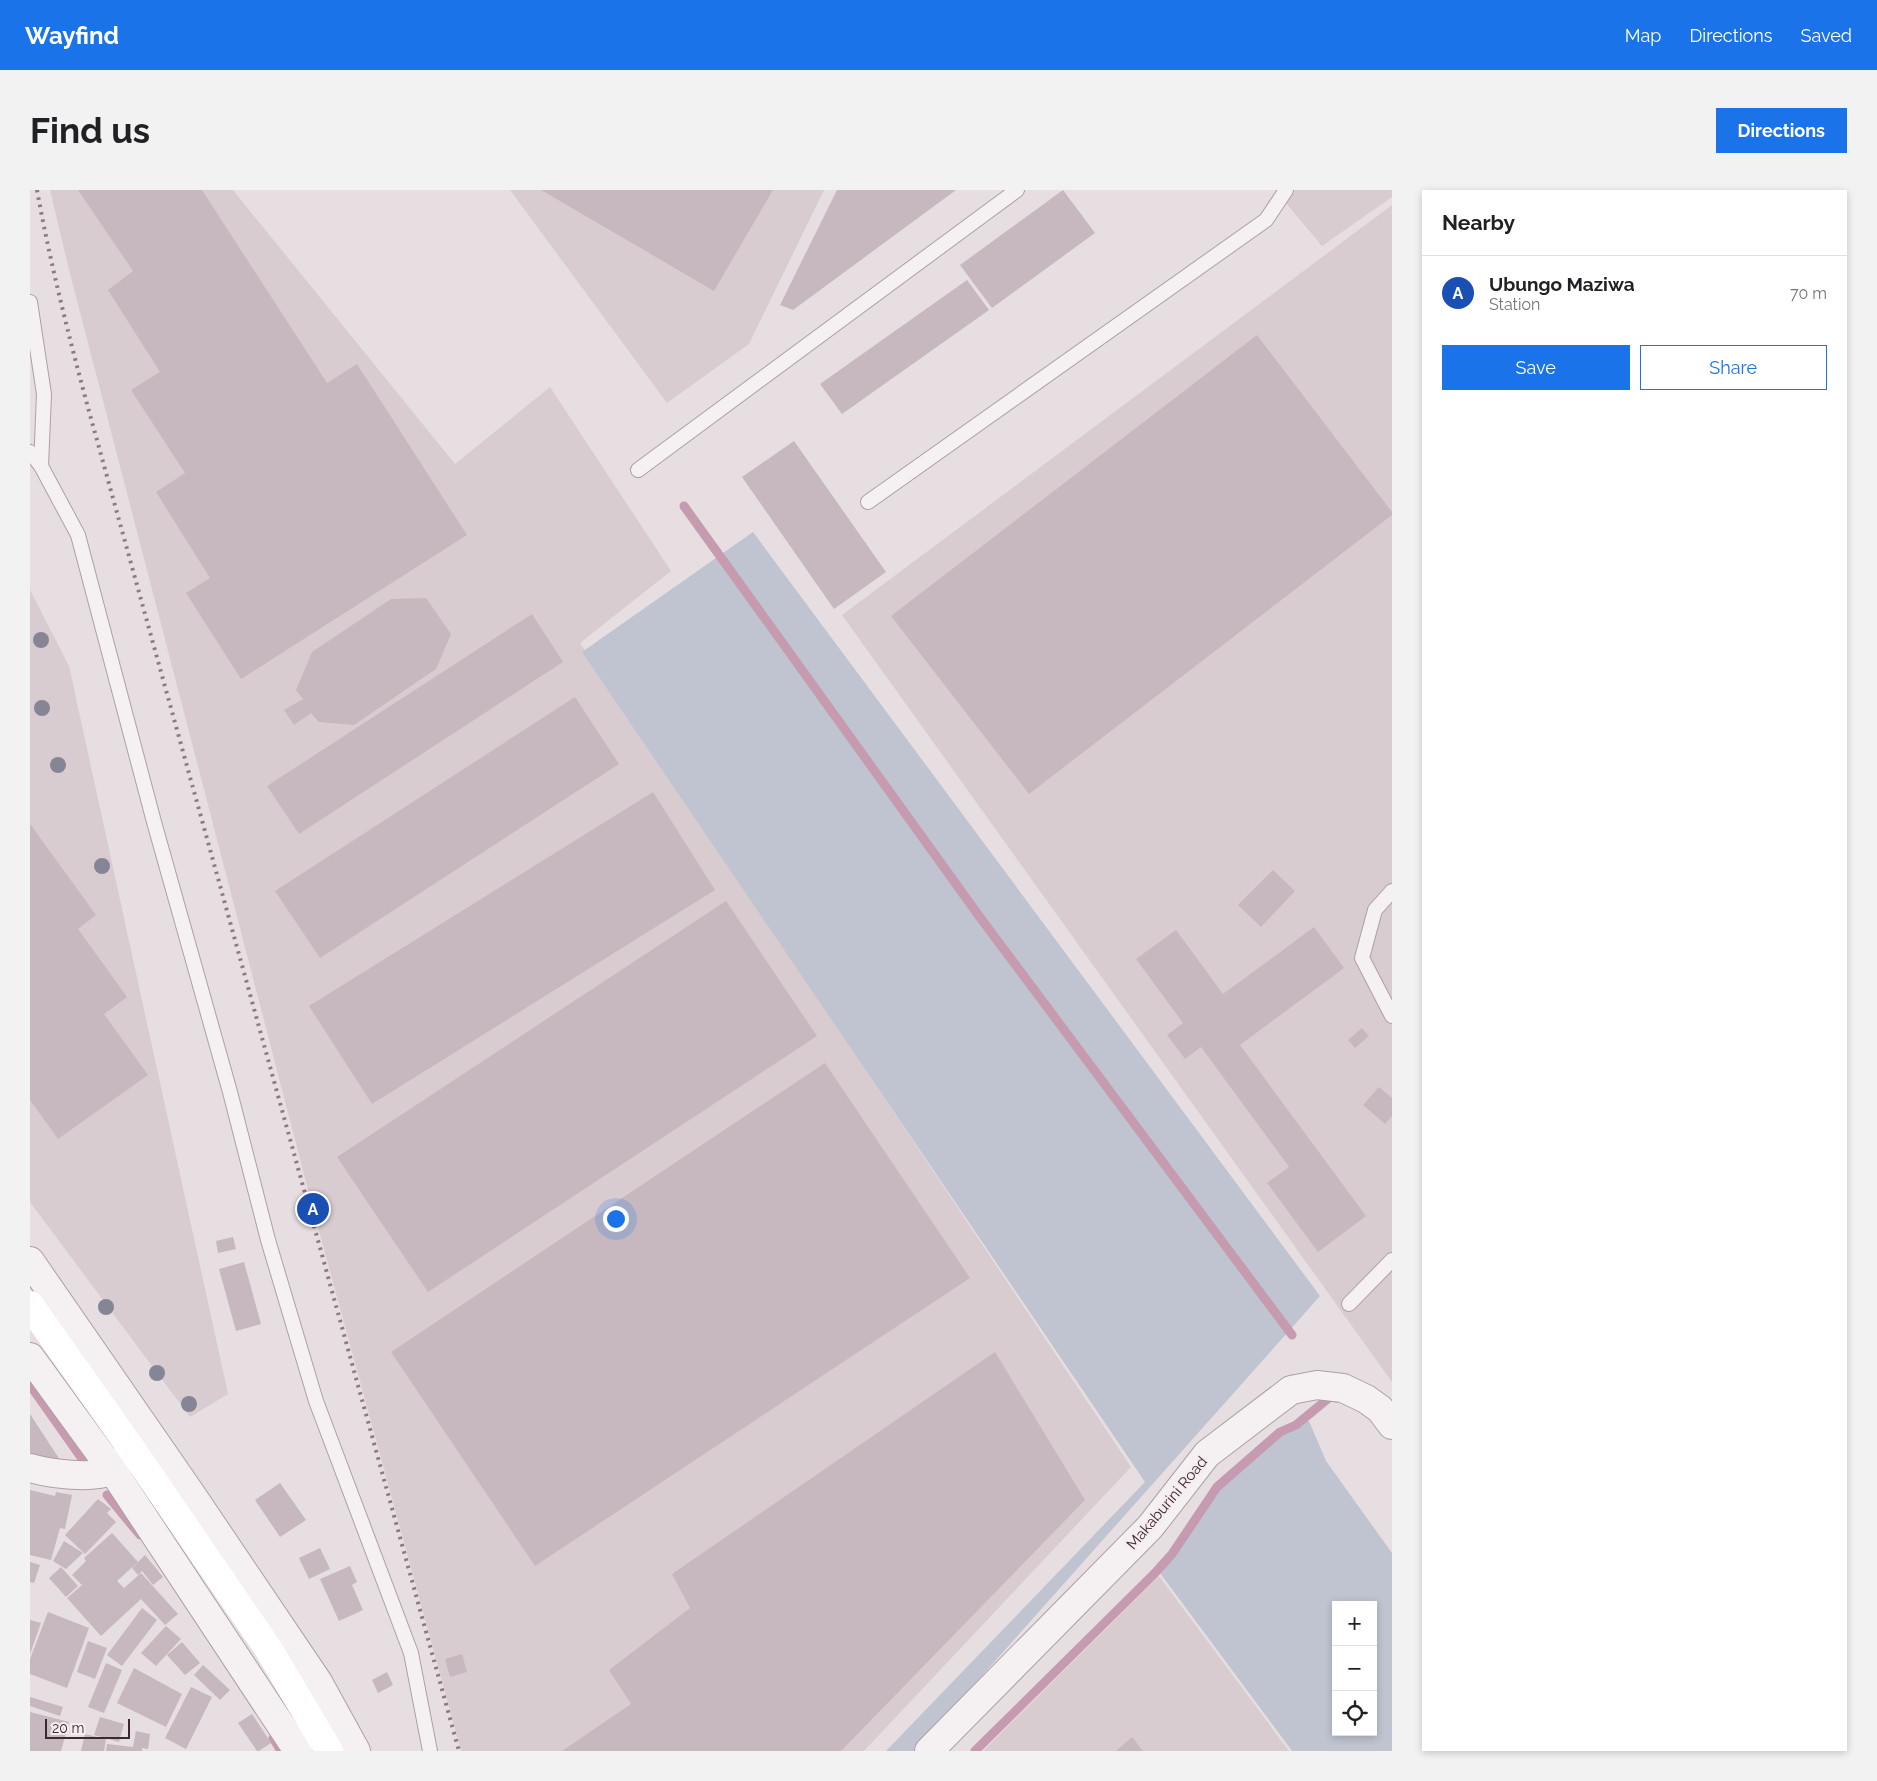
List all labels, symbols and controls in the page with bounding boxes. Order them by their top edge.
text: Wayfind [25,21,119,50]
text: Map [1625,25,1661,46]
text: Directions [1689,25,1773,46]
text: Saved [1801,25,1852,46]
button: Directions [1716,108,1847,153]
text: Find us [30,110,150,151]
text: Nearby [1442,210,1515,235]
text: Ubungo Maziwa [1489,273,1635,295]
text: A [1453,284,1463,303]
text: 70 m [1790,284,1827,303]
text: Station [1489,295,1540,314]
button: Save [1442,345,1630,390]
button: Share [1640,345,1827,390]
pin: A [297,1190,329,1228]
your location [603,1206,629,1232]
street label: Makaburini Road [1123,1453,1211,1553]
map controls [1332,1601,1377,1736]
button: + [1332,1601,1377,1646]
button: − [1332,1646,1377,1691]
button: locate [1332,1691,1377,1736]
scale bar [45,1716,130,1739]
text: 20 m [52,1720,84,1736]

